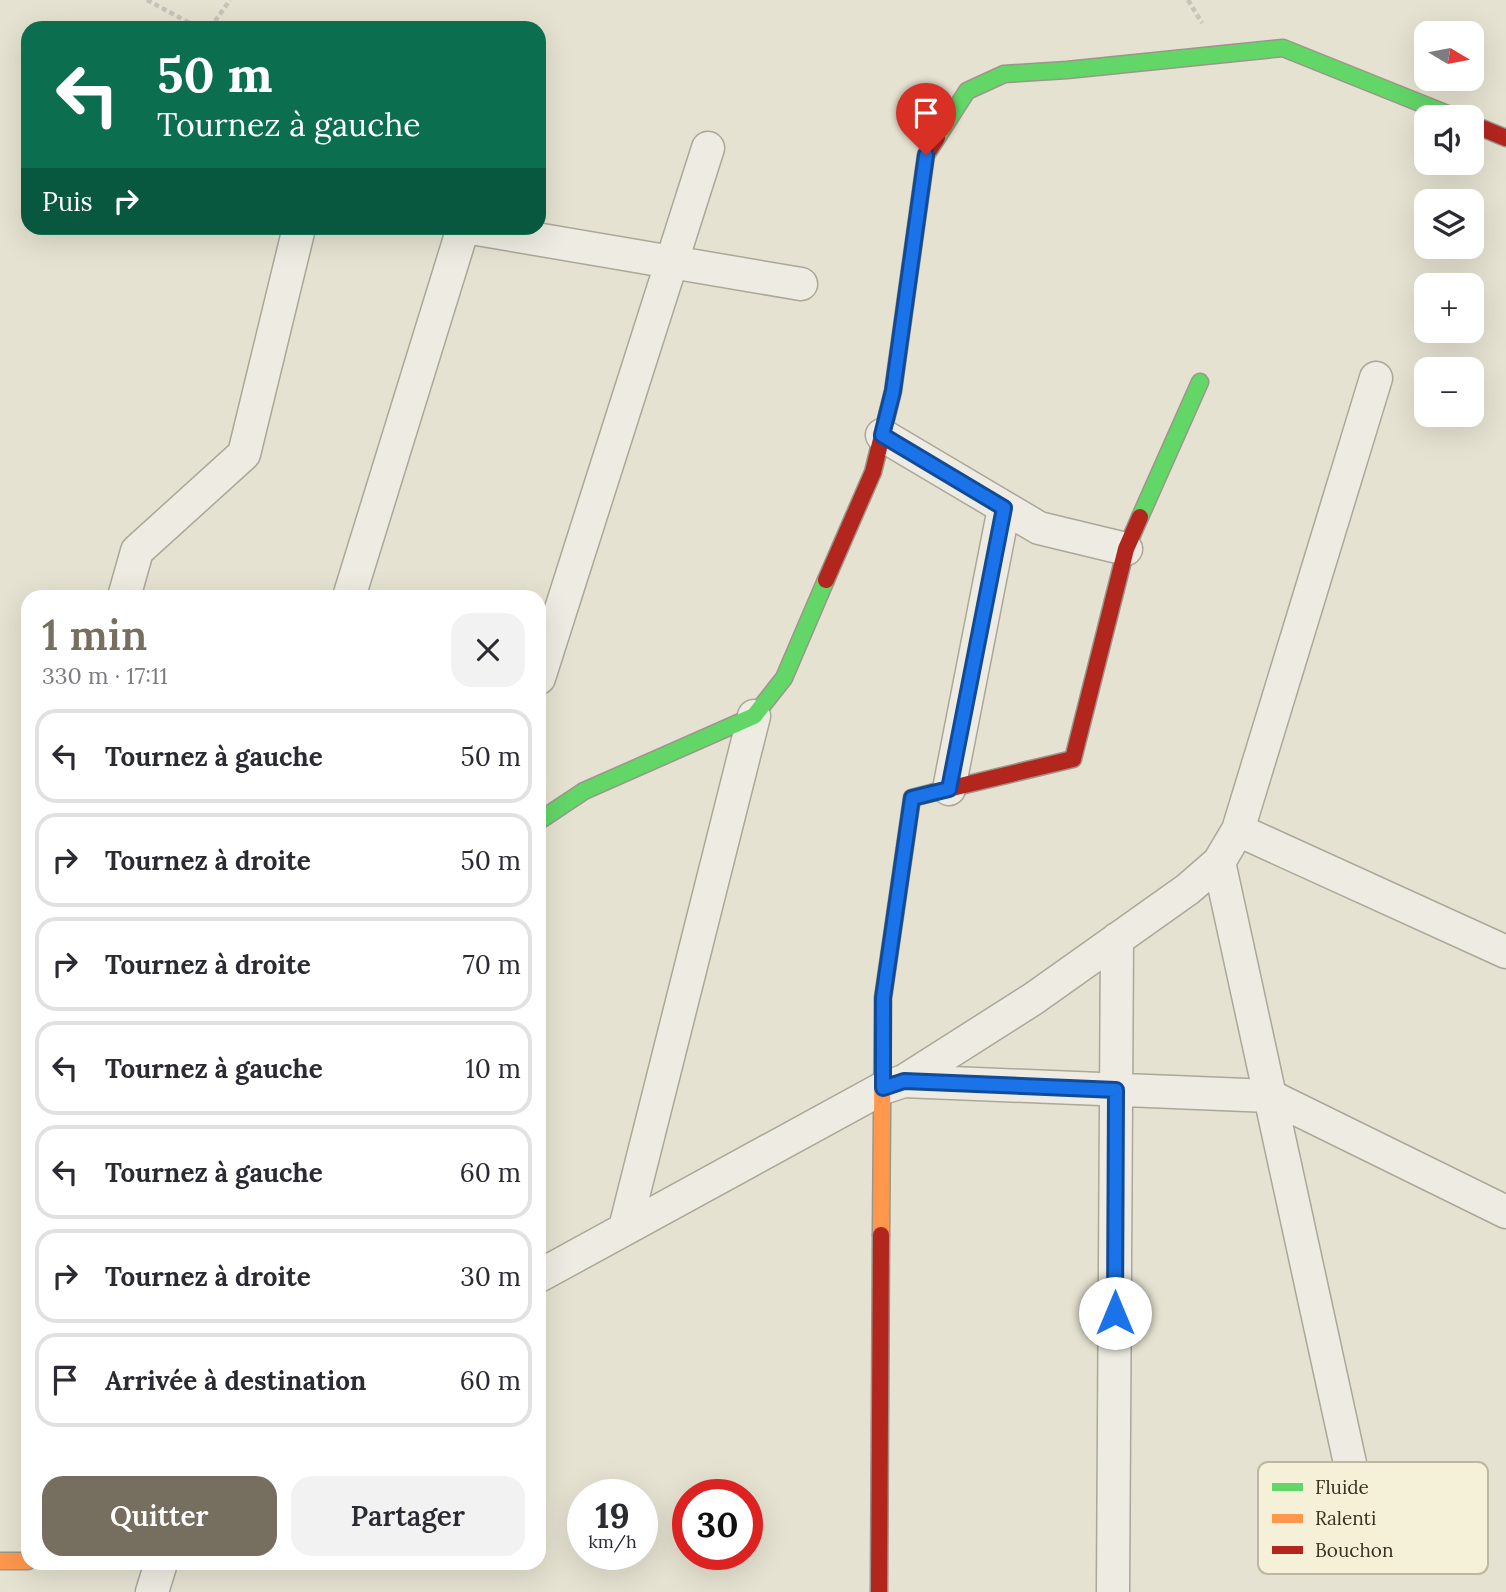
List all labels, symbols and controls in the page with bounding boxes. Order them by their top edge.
north arrow [1414,21,1484,91]
map controls [1414,21,1484,427]
text: 50 m [157,43,273,105]
icon: left [42,49,133,140]
pin [896,83,956,155]
icon: arrive [907,94,945,132]
text: Tournez à gauche [157,104,421,145]
button: sound [1414,105,1484,175]
icon: right [107,182,145,220]
text: Puis [42,185,93,218]
button: layers [1414,189,1484,259]
button: + [1414,273,1484,343]
button: − [1414,357,1484,427]
text: 1 min [42,608,147,662]
button: close [451,613,525,687]
text: 330 m · 17:11 [42,661,168,690]
icon: left [46,737,84,775]
text: Tournez à gauche [105,740,323,773]
text: 50 m [461,740,521,773]
icon: right [46,841,84,879]
text: Tournez à droite [105,844,311,877]
text: 50 m [461,844,521,877]
icon: right [46,945,84,983]
text: Tournez à droite [105,948,311,981]
text: 70 m [463,948,521,981]
icon: left [46,1049,84,1087]
text: Tournez à gauche [105,1052,323,1085]
text: 10 m [465,1052,521,1085]
icon: left [46,1153,84,1191]
text: Tournez à gauche [105,1156,323,1189]
text: 60 m [460,1156,521,1189]
icon: right [46,1257,84,1295]
text: Tournez à droite [105,1260,311,1293]
text: 30 m [460,1260,521,1293]
position arrow [1078,1276,1152,1350]
icon: arrive [46,1361,84,1399]
text: Arrivée à destination [105,1364,366,1397]
text: 60 m [460,1364,521,1397]
legend [1258,1462,1488,1574]
text: Fluide [1315,1475,1369,1499]
button: Quitter [42,1476,277,1556]
button: Partager [291,1476,525,1556]
speed limit sign: 30 [672,1479,763,1570]
text: 19 [595,1493,630,1538]
text: Ralenti [1315,1506,1376,1530]
text: km/h [588,1530,637,1553]
text: Bouchon [1315,1538,1393,1562]

